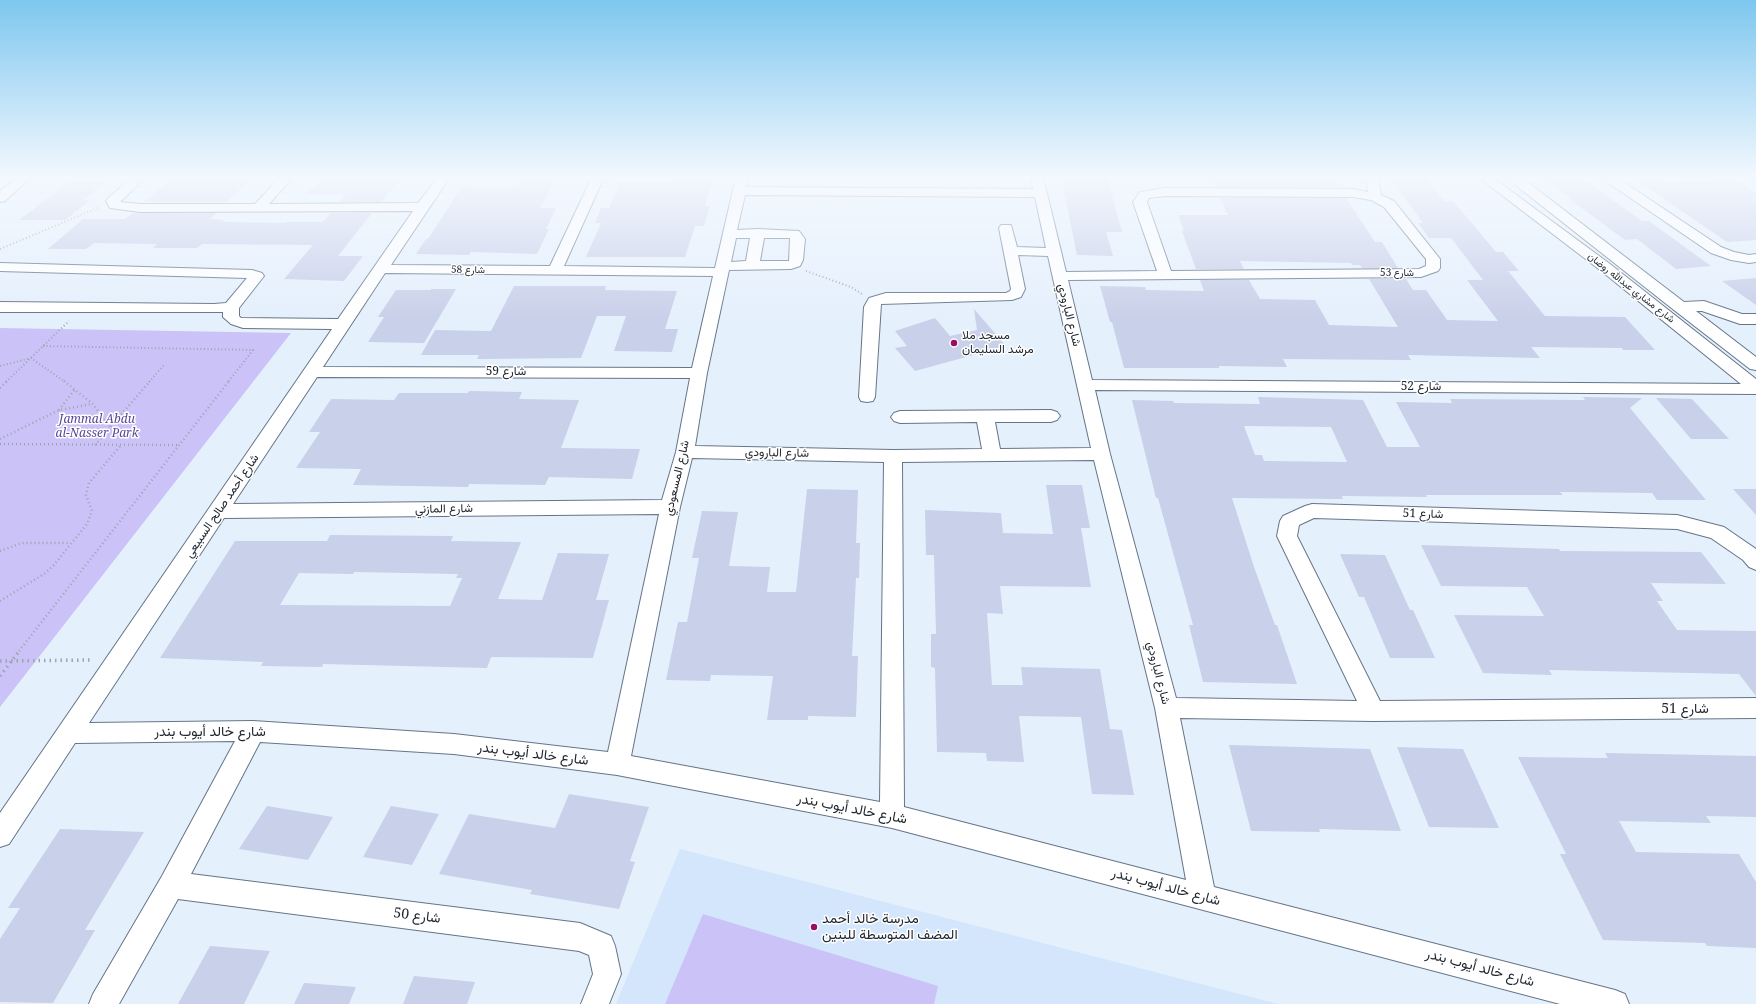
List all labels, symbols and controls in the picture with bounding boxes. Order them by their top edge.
street label: شارع مشاري عبدالله روضان [1585,250,1677,326]
street label: شارع 58 [451,264,485,276]
street label: شارع 53 [1380,267,1414,279]
street label: شارع البارودي [1054,282,1084,348]
place label: مسجد ملا مرشد السليمان [962,329,1034,357]
marker: مسجد ملا مرشد السليمان [949,338,959,348]
street label: شارع 59 [486,365,526,379]
street label: شارع 52 [1401,380,1441,394]
park label: Jammal Abdu al-Nasser Park [55,413,139,441]
street label: شارع المسعودي [661,439,693,517]
street label: شارع البارودي [745,445,809,461]
street label: شارع أحمد صالح السبيعي [182,451,262,561]
street label: شارع المازني [415,501,473,517]
street label: شارع 51 [1402,506,1444,522]
street label: شارع البارودي [1143,640,1173,706]
street label: شارع 51 [1661,701,1709,717]
street label: شارع خالد أيوب بندر [154,724,266,740]
street label: شارع خالد أيوب بندر [477,739,589,769]
street label: شارع خالد أيوب بندر [796,790,908,828]
street label: شارع خالد أيوب بندر [1110,864,1222,910]
street label: شارع 50 [392,905,442,927]
place label: مدرسة خالد أحمد المضف المتوسطة للبنين [822,911,958,944]
marker: مدرسة خالد أحمد المضف المتوسطة للبنين [809,922,819,932]
street label: شارع خالد أيوب بندر [1424,945,1536,991]

